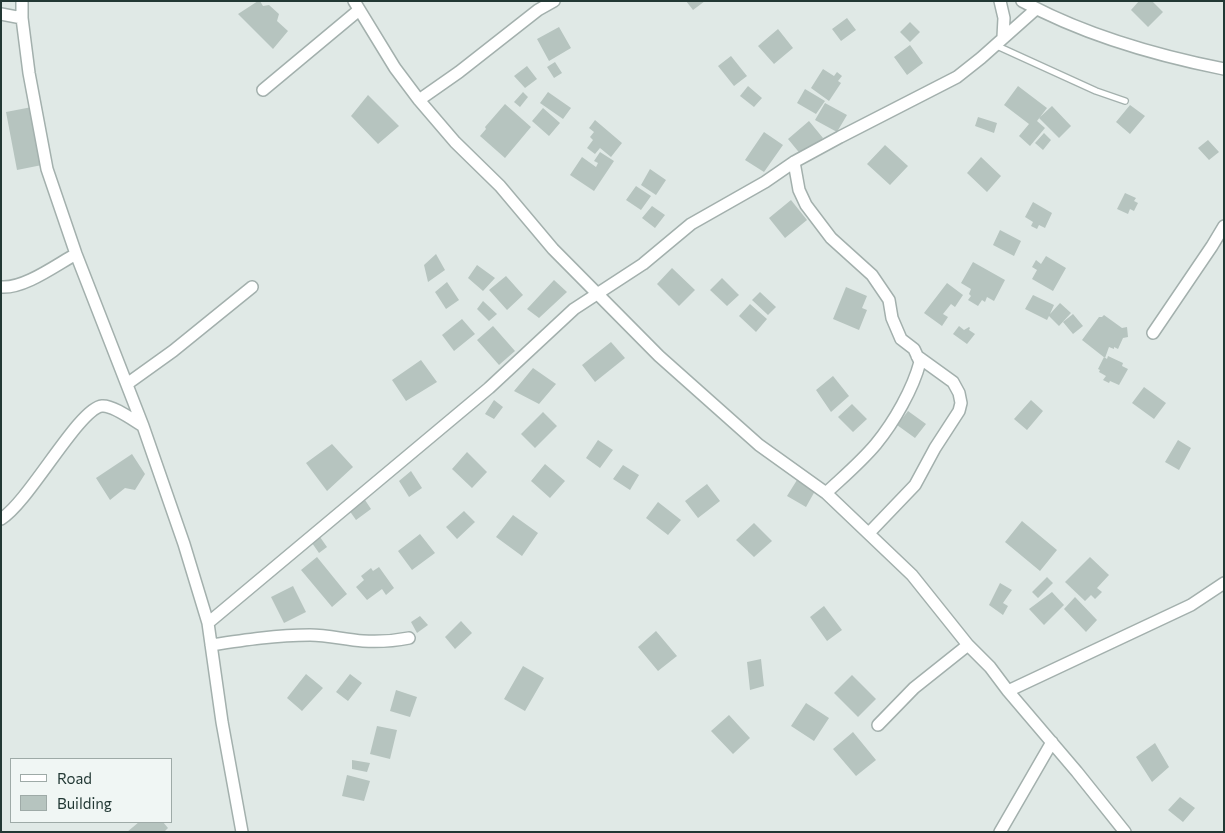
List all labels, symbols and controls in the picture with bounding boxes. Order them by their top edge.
legend [10,758,172,823]
text: Road [57,769,92,787]
text: Building [57,794,112,812]

